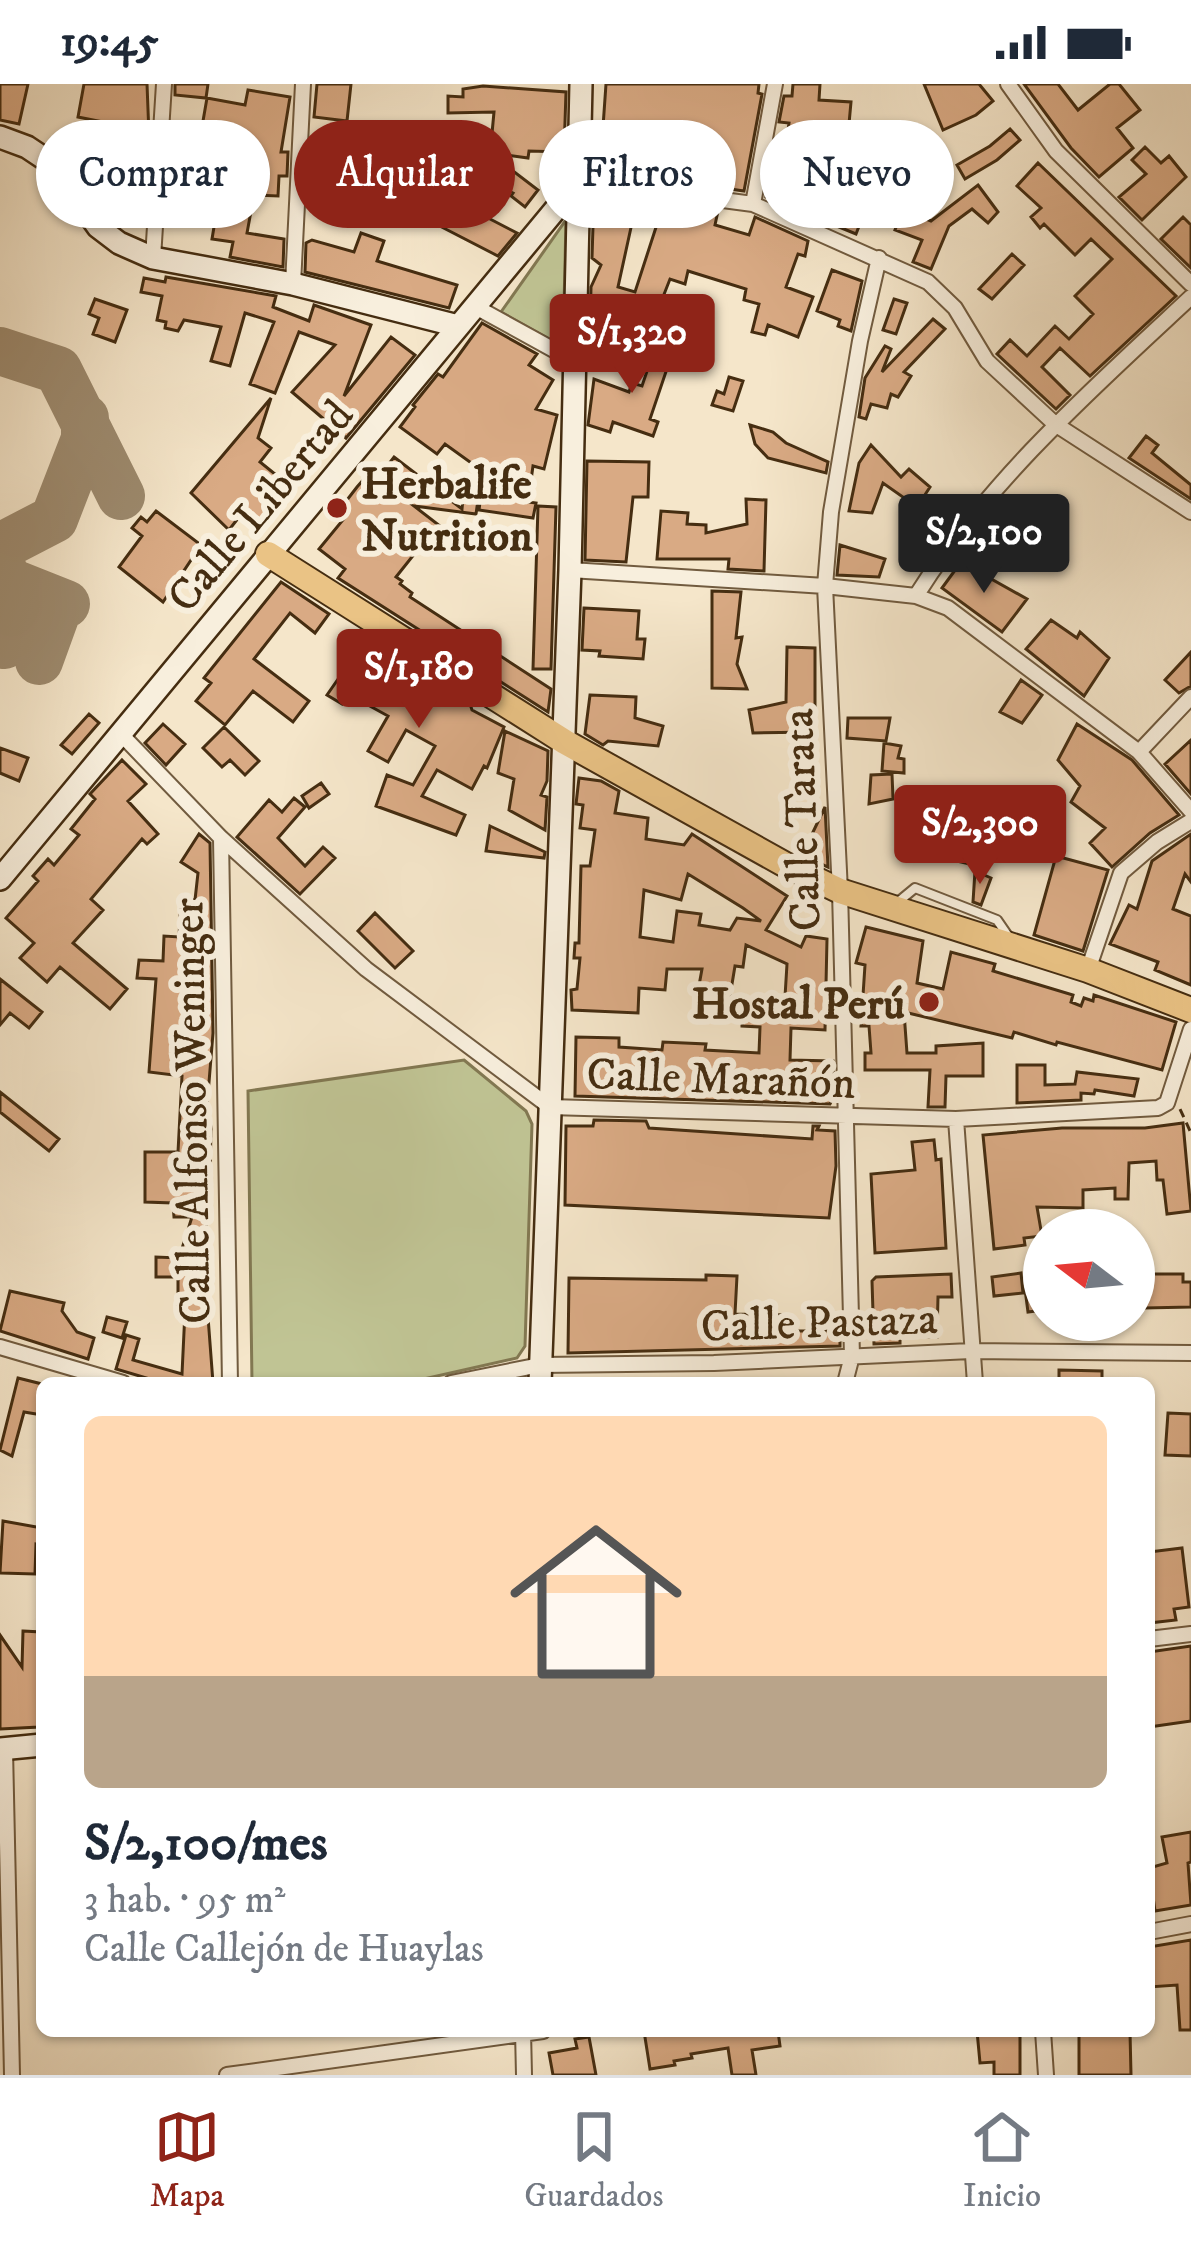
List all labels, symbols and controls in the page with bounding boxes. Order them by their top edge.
text: 19:45 [60,14,159,70]
chip: Comprar [36,120,270,228]
chip: Alquilar [294,120,515,228]
chip: Filtros [539,120,736,228]
chip: Nuevo [760,120,954,228]
pin: S/1,320 [521,294,743,396]
text: S/1,320 [577,308,687,357]
street label: Calle Libertad [156,389,367,625]
place label: Herbalife Nutrition [361,457,533,565]
pin: S/2,100 [873,494,1095,596]
marker: Herbalife Nutrition [324,495,350,521]
text: S/2,100 [925,508,1043,557]
pin: S/1,180 [308,629,530,731]
text: S/1,180 [364,643,474,692]
street label: Calle Tarata [771,708,835,932]
pin: S/2,300 [869,785,1091,887]
text: S/2,300 [921,799,1039,848]
street label: Calle Alfonso Weninger [161,897,225,1324]
place label: Hostal Perú [692,977,905,1033]
marker: Hostal Perú [916,989,942,1015]
street label: Calle Marañón [585,1047,856,1113]
north arrow [1023,1209,1155,1341]
map controls [1023,1209,1155,1341]
street label: Calle Pastaza [700,1292,938,1356]
icon: home [488,1494,704,1710]
text: S/2,100/mes [84,1812,328,1876]
text: 3 hab. · 95 m² [84,1876,286,1925]
text: Calle Callejón de Huaylas [84,1925,484,1974]
tab: Mapa [150,2104,225,2217]
tab: Guardados [524,2104,663,2217]
tab: Inicio [963,2104,1041,2217]

